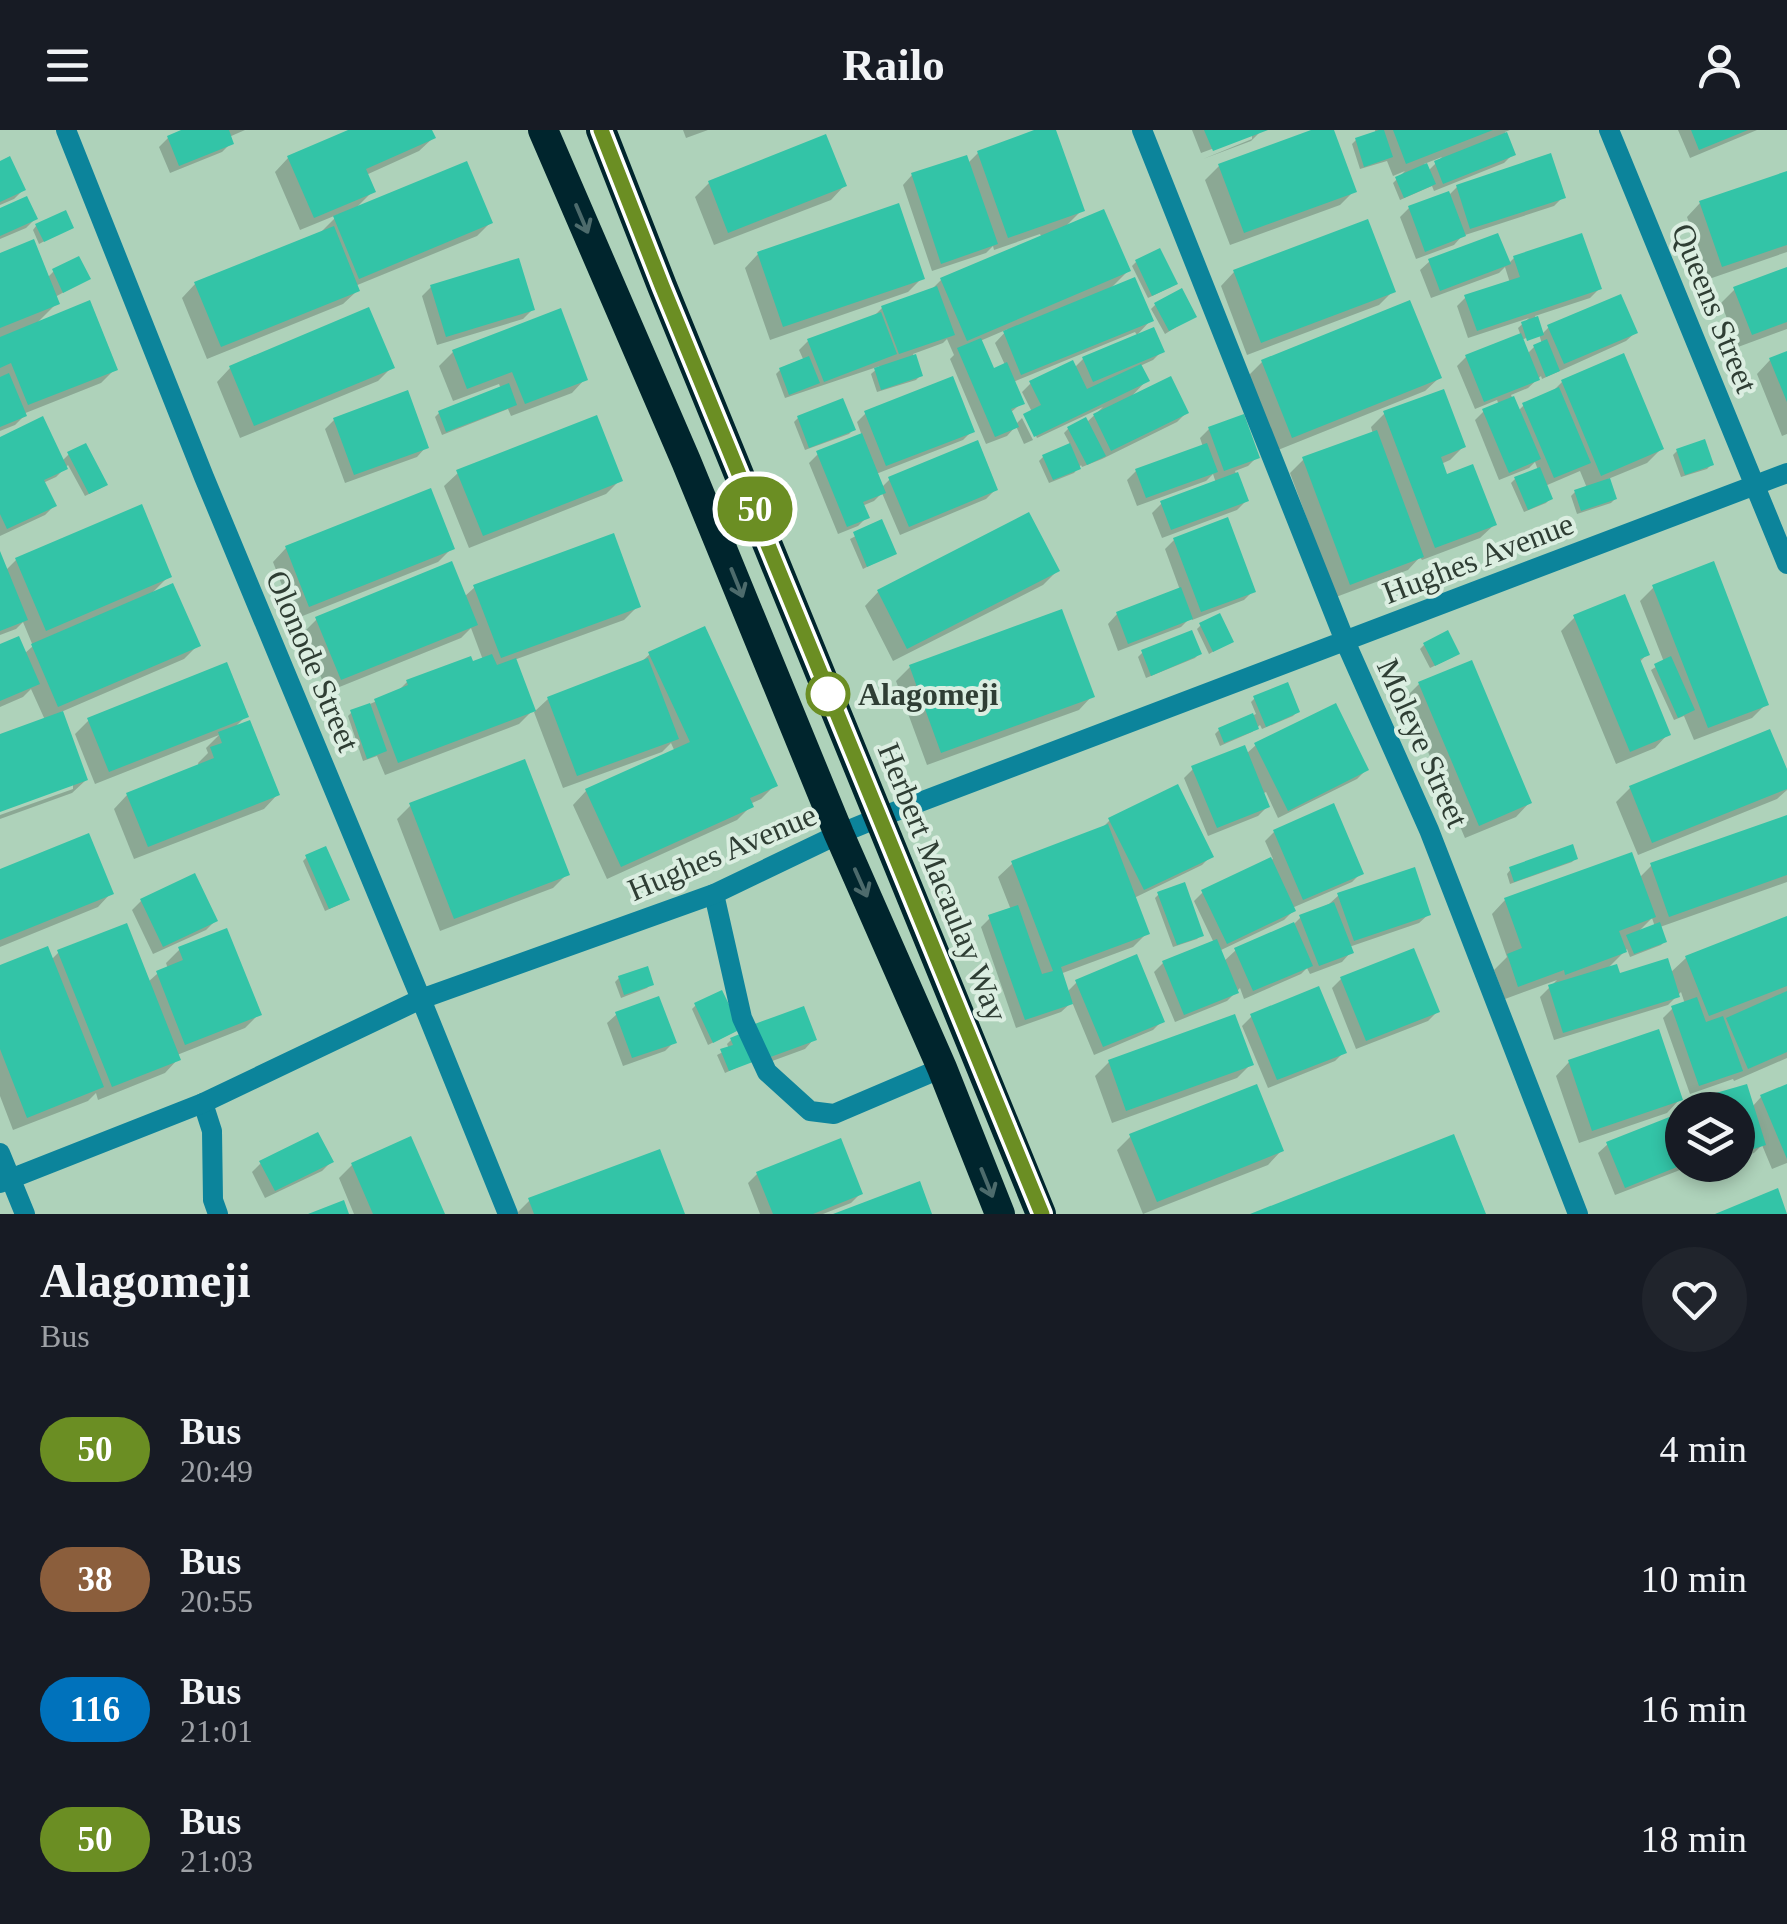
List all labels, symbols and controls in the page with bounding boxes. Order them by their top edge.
icon: menu [40,38,95,93]
icon: person [1692,38,1747,93]
text: Railo [842,40,945,90]
one-way arrow [574,204,592,234]
street label: Queens Street [1665,218,1765,398]
line badge: 50 [710,476,800,542]
text: 50 [738,490,773,529]
street label: Hughes Avenue [1378,505,1578,611]
street label: Olonode Street [259,565,367,757]
one-way arrow [729,567,747,598]
street label: Moleye Street [1370,653,1476,833]
marker: Alagomeji [807,673,849,715]
place label: Alagomeji [858,676,999,712]
street label: Herbert Macaulay Way [871,738,1015,1026]
street label: Hughes Avenue [622,796,822,908]
one-way arrow [853,867,871,898]
map controls [1665,1092,1755,1182]
button: layers [1665,1092,1755,1182]
one-way arrow [980,1167,998,1197]
button: heart [1642,1247,1747,1352]
text: Alagomeji [40,1254,251,1307]
text: Bus [40,1318,90,1354]
text: Bus [180,1410,241,1452]
text: 4 min [1659,1428,1747,1470]
text: 50 [78,1430,113,1469]
text: 20:49 [180,1453,253,1489]
text: Bus [180,1540,241,1582]
text: 10 min [1640,1558,1747,1600]
text: 38 [78,1560,113,1599]
text: 20:55 [180,1583,253,1619]
text: Bus [180,1670,241,1712]
text: 16 min [1640,1688,1747,1730]
text: 116 [70,1690,120,1729]
text: 21:01 [180,1713,253,1749]
text: Bus [180,1800,241,1842]
text: 18 min [1640,1818,1747,1860]
text: 50 [78,1820,113,1859]
text: 21:03 [180,1843,253,1879]

